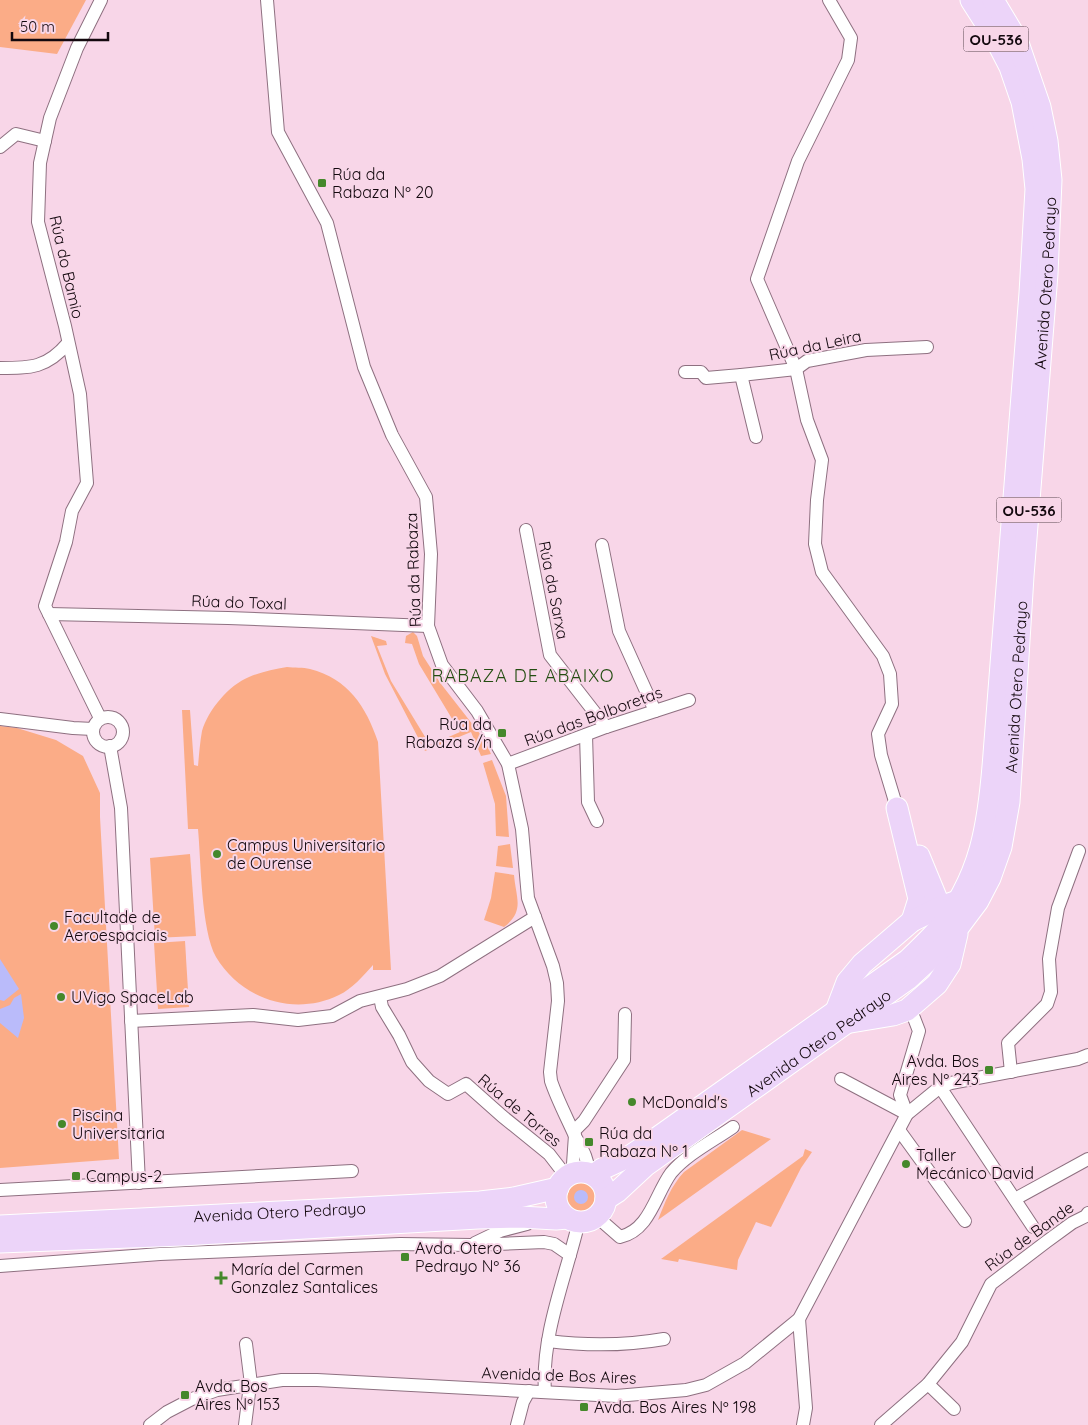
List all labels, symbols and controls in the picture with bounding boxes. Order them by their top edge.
scale bar [12,10,109,42]
text: 50 m [20,17,55,36]
road number: OU-536 [964,26,1028,52]
place label: Rúa da Rabaza Nº 20 [332,164,434,202]
marker: Rúa da Rabaza Nº 20 [316,177,328,189]
street label: Avenida Otero Pedrayo [1029,196,1060,370]
street label: Rúa do Bamio [45,213,89,321]
street label: Rúa da Leira [767,325,863,365]
road number: OU-536 [996,498,1062,522]
street label: Rúa da Rabaza [401,512,425,628]
street label: Rúa da Sarxa [535,539,573,641]
street label: Rúa do Toxal [191,590,287,614]
street label: Avenida Otero Pedrayo [1001,600,1031,774]
district label: RABAZA DE ABAIXO [431,664,615,687]
street label: Rúa das Bolboretas [521,682,665,750]
place label: Rúa da Rabaza s/n [405,714,492,752]
marker: Rúa da Rabaza s/n [496,727,508,739]
place label: Campus Universitario de Ourense [227,835,385,873]
marker: Campus Universitario de Ourense [211,848,223,860]
place label: Facultade de Aeroespaciais [64,907,167,945]
marker: Facultade de Aeroespaciais [48,920,60,932]
street label: Avenida Otero Pedrayo [742,984,895,1101]
place label: UVigo SpaceLab [71,987,194,1007]
marker: UVigo SpaceLab [55,991,67,1003]
place label: Avda. Bos Aires Nº 243 [891,1051,979,1089]
marker: Avda. Bos Aires Nº 243 [983,1064,995,1076]
street label: Rúa de Torres [474,1069,566,1151]
place label: McDonald's [642,1092,728,1112]
marker: McDonald's [626,1096,638,1108]
place label: Piscina Universitaria [72,1105,165,1143]
marker: Piscina Universitaria [56,1118,68,1130]
place label: Rúa da Rabaza Nº 1 [599,1123,688,1161]
marker: Rúa da Rabaza Nº 1 [583,1136,595,1148]
place label: Taller Mecánico David [916,1145,1034,1183]
marker: Taller Mecánico David [900,1158,912,1170]
place label: Campus-2 [86,1166,162,1186]
marker: Campus-2 [70,1170,82,1182]
street label: Rúa de Bande [981,1197,1077,1275]
street label: Avenida Otero Pedrayo [193,1198,366,1226]
place label: Avda. Otero Pedrayo Nº 36 [415,1238,521,1276]
marker: Avda. Otero Pedrayo Nº 36 [399,1251,411,1263]
place label: María del Carmen Gonzalez Santalices [231,1259,378,1297]
marker: María del Carmen Gonzalez Santalices [215,1272,227,1284]
street label: Avenida de Bos Aires [481,1362,637,1388]
place label: Avda. Bos Aires Nº 153 [195,1376,280,1414]
marker: Avda. Bos Aires Nº 153 [179,1389,191,1401]
place label: Avda. Bos Aires Nº 198 [594,1397,756,1417]
marker: Avda. Bos Aires Nº 198 [578,1401,590,1413]

